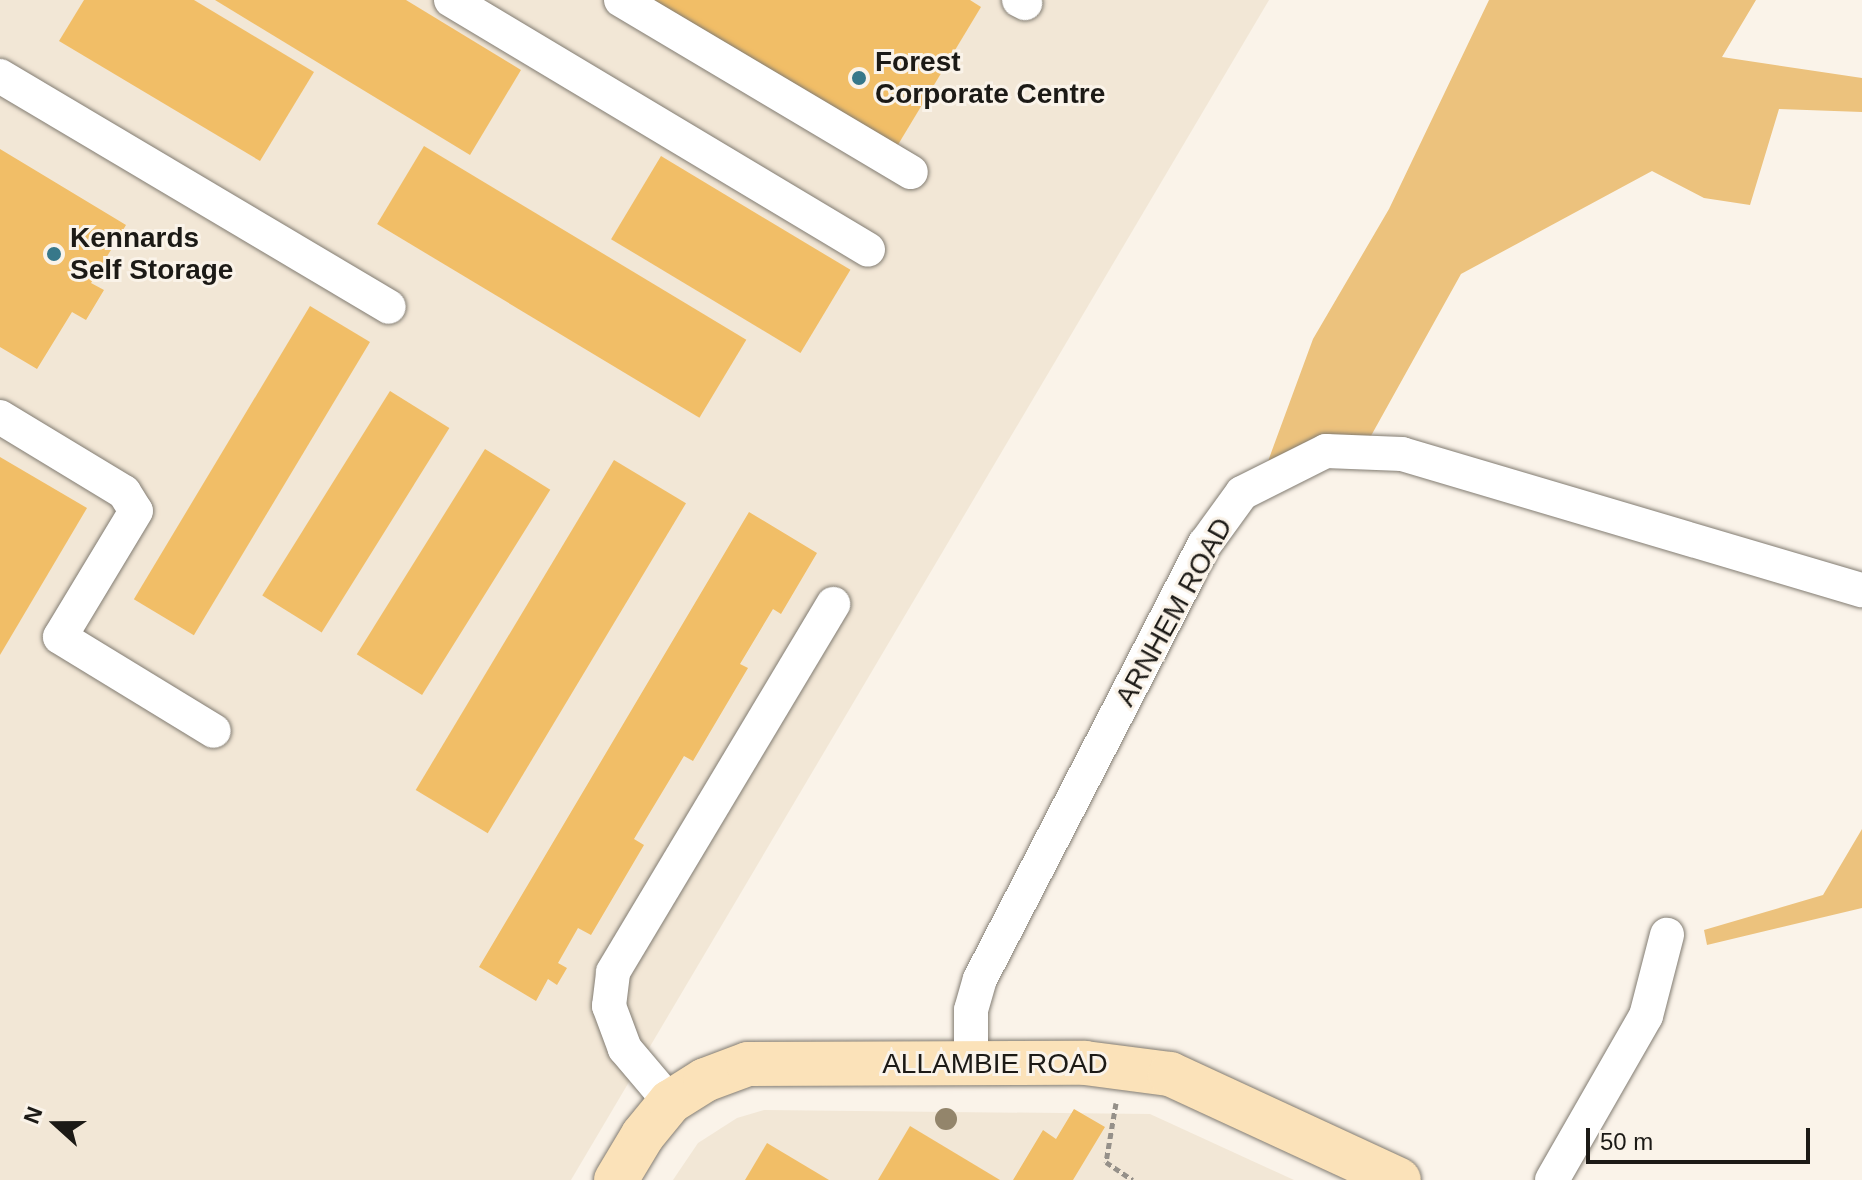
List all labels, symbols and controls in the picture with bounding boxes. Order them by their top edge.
place label: Forest Corporate Centre [875,45,1105,111]
marker: Forest Corporate Centre [850,69,868,87]
place label: Kennards Self Storage [70,221,233,287]
marker: Kennards Self Storage [45,245,63,263]
street label: ARNHEM ROAD [1108,512,1240,712]
street label: ALLAMBIE ROAD [882,1047,1108,1081]
north arrow [16,1084,96,1164]
text: N [19,1103,48,1127]
scale bar [1590,1112,1814,1162]
text: 50 m [1600,1128,1653,1155]

